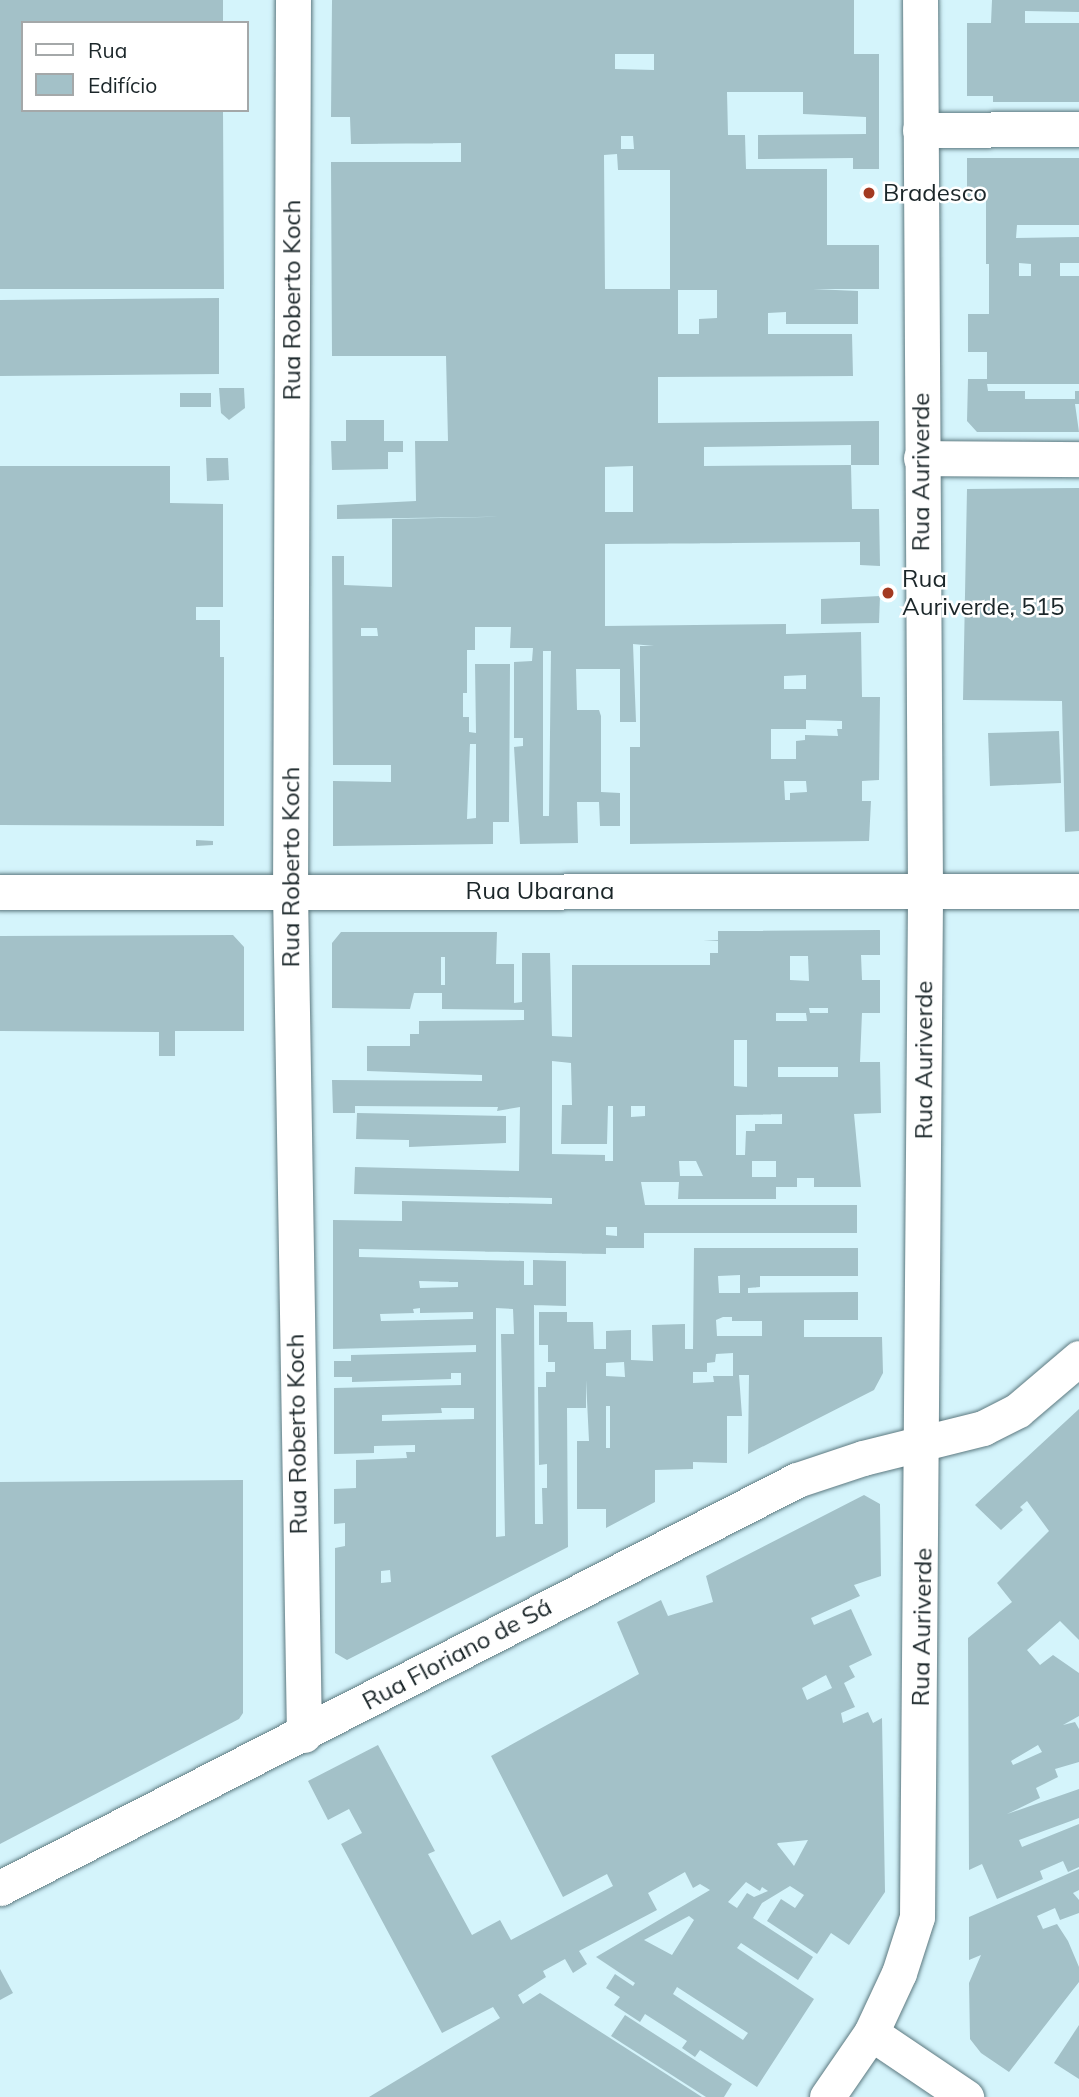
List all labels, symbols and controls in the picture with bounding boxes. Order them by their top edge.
legend [21,21,248,112]
text: Rua [88,37,127,63]
text: Edifício [88,72,157,98]
place label: Bradesco [883,179,987,207]
marker: Bradesco [861,185,877,201]
street label: Rua Roberto Koch [278,200,306,400]
street label: Rua Auriverde [907,393,935,551]
place label: Rua Auriverde, 515 [902,565,1064,621]
marker: Rua Auriverde, 515 [880,585,896,601]
street label: Rua Roberto Koch [277,767,305,967]
street label: Rua Ubarana [466,877,614,905]
street label: Rua Auriverde [910,981,938,1139]
street label: Rua Roberto Koch [281,1333,313,1535]
street label: Rua Auriverde [906,1547,938,1707]
street label: Rua Floriano de Sá [358,1592,556,1716]

